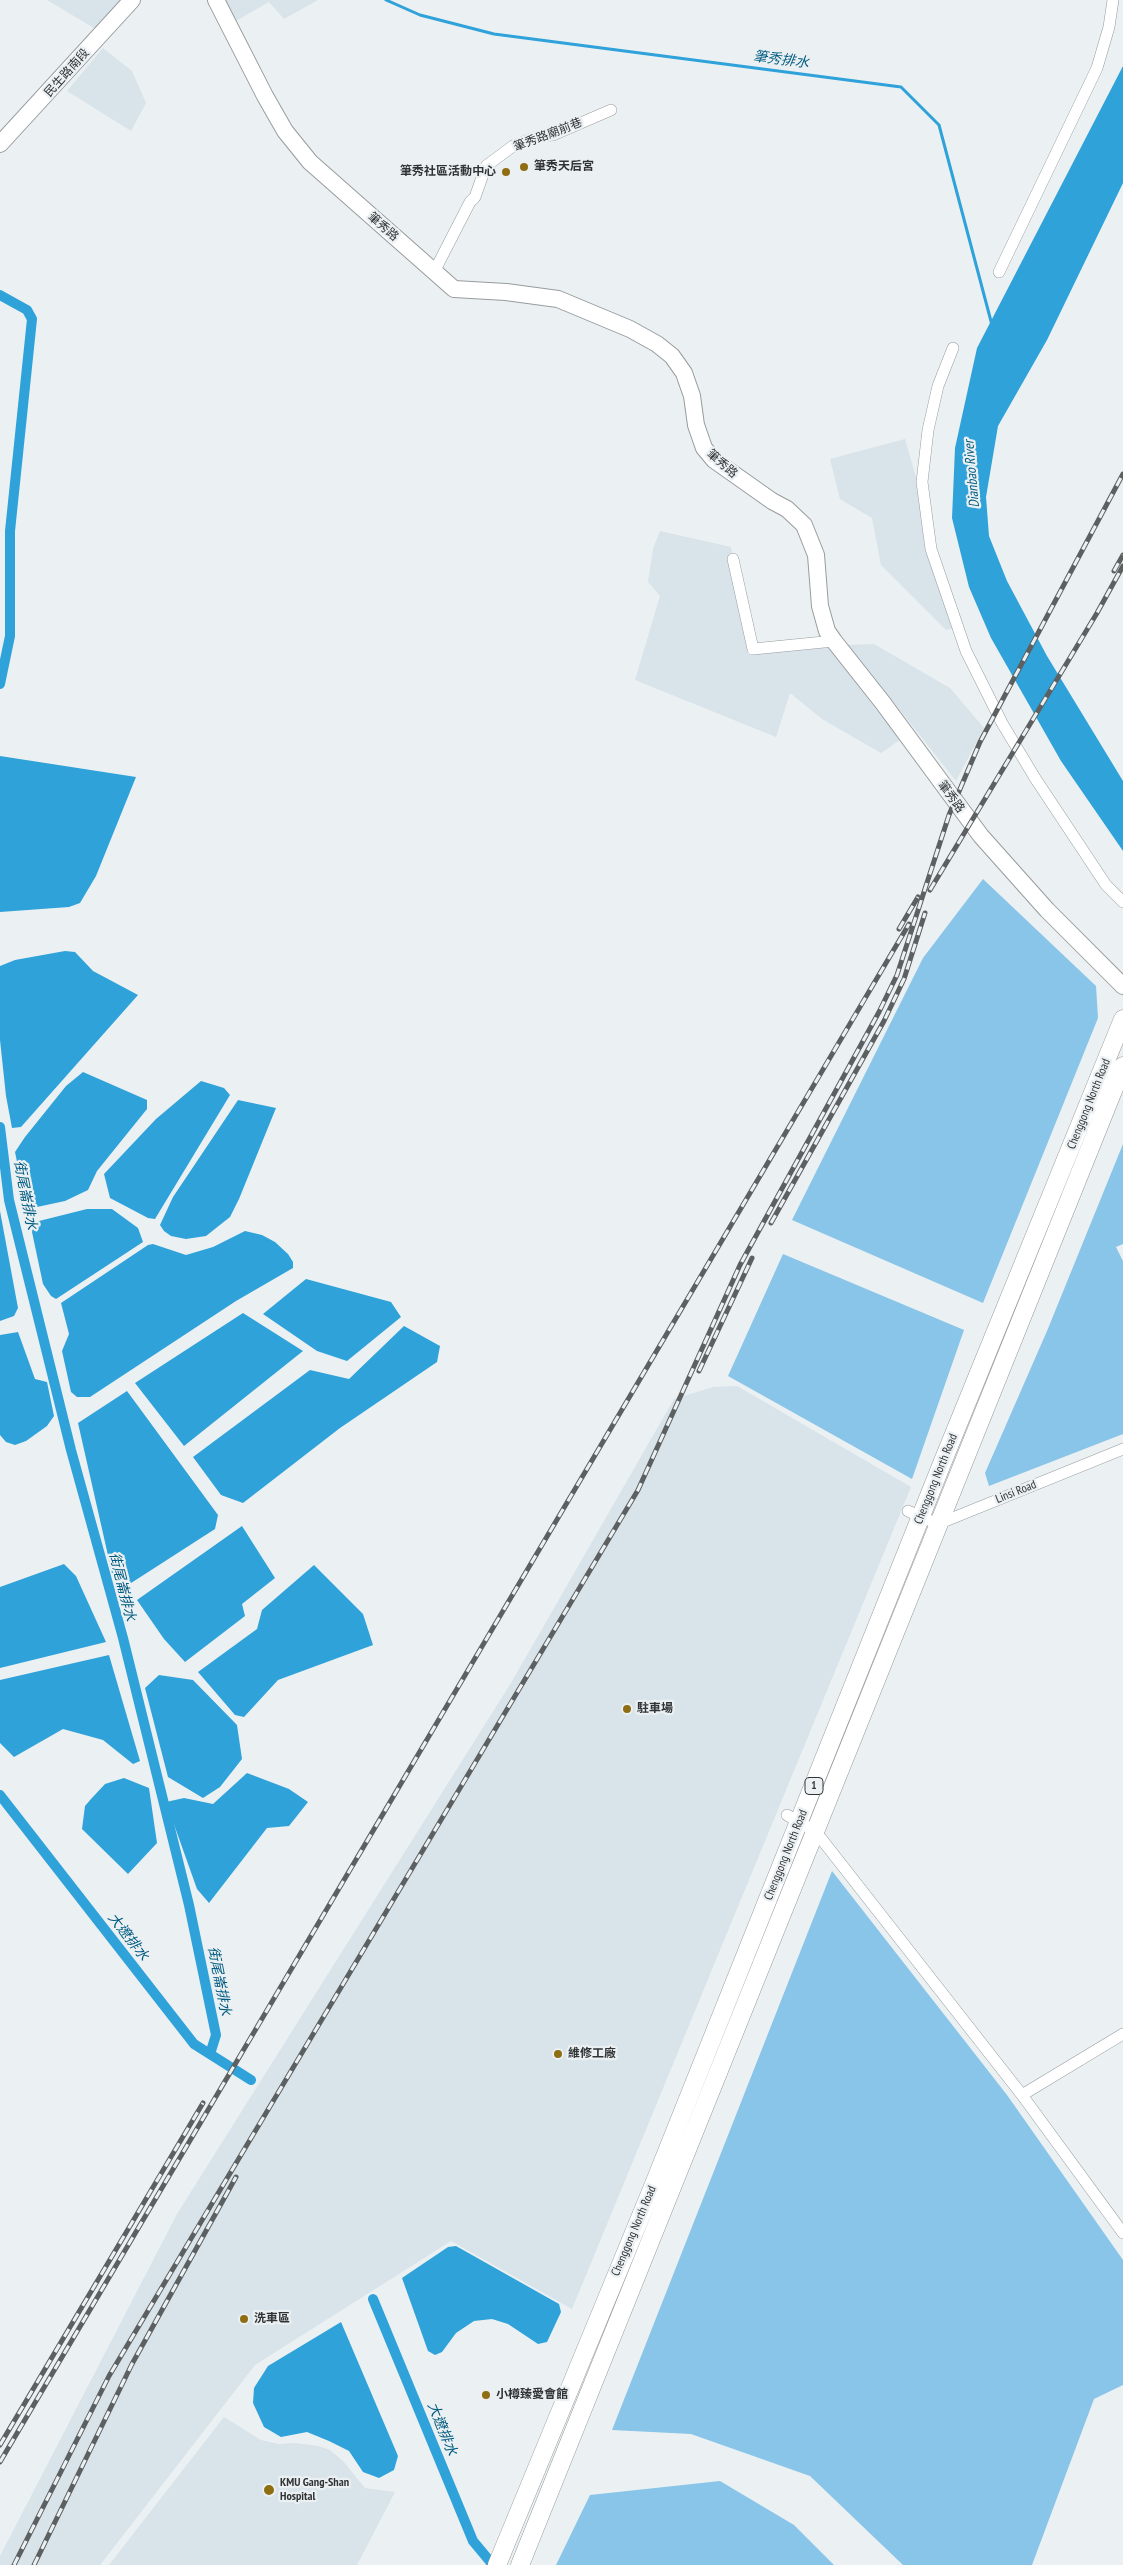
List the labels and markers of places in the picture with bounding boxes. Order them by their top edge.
place label: 筆秀天后宮 [534,160,594,174]
marker: 筆秀天后宮 [518,161,530,173]
place label: 筆秀社區活動中心 [400,165,496,179]
marker: 筆秀社區活動中心 [500,166,512,178]
place label: 駐車場 [637,1702,673,1716]
marker: 駐車場 [621,1703,633,1715]
place label: 維修工廠 [568,2047,616,2061]
marker: 維修工廠 [552,2048,564,2060]
place label: 洗車區 [254,2312,290,2326]
marker: 洗車區 [238,2313,250,2325]
place label: 小樽臻愛會館 [496,2388,568,2402]
marker: 小樽臻愛會館 [480,2389,492,2401]
place label: KMU Gang-Shan Hospital [280,2476,349,2504]
marker: KMU Gang-Shan Hospital [262,2483,276,2497]

